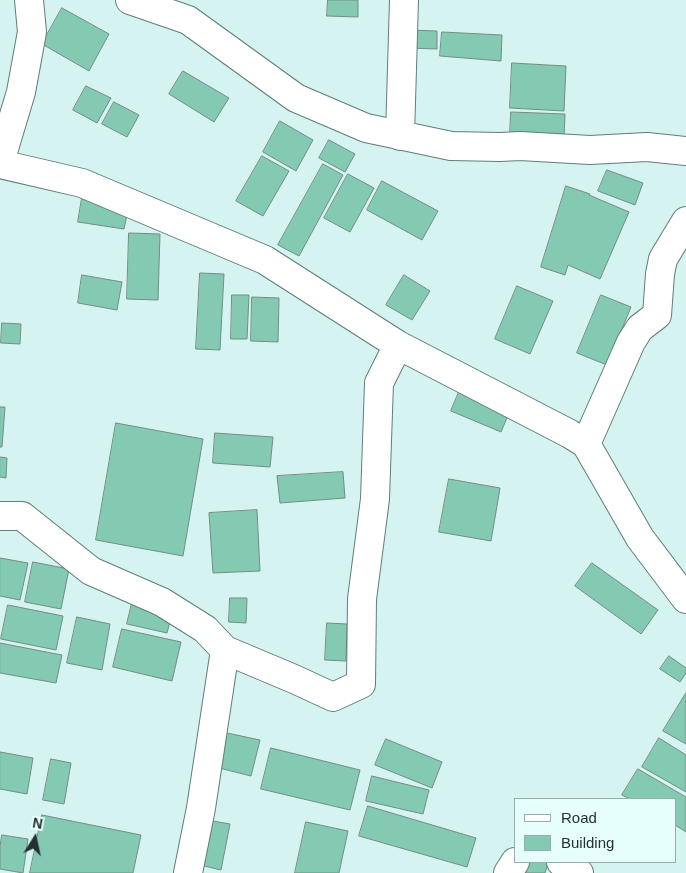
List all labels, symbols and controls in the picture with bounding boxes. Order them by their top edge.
legend [514,798,676,863]
text: Road [561,809,597,826]
north arrow [10,813,60,863]
text: N [31,814,44,832]
text: Building [561,834,614,851]

